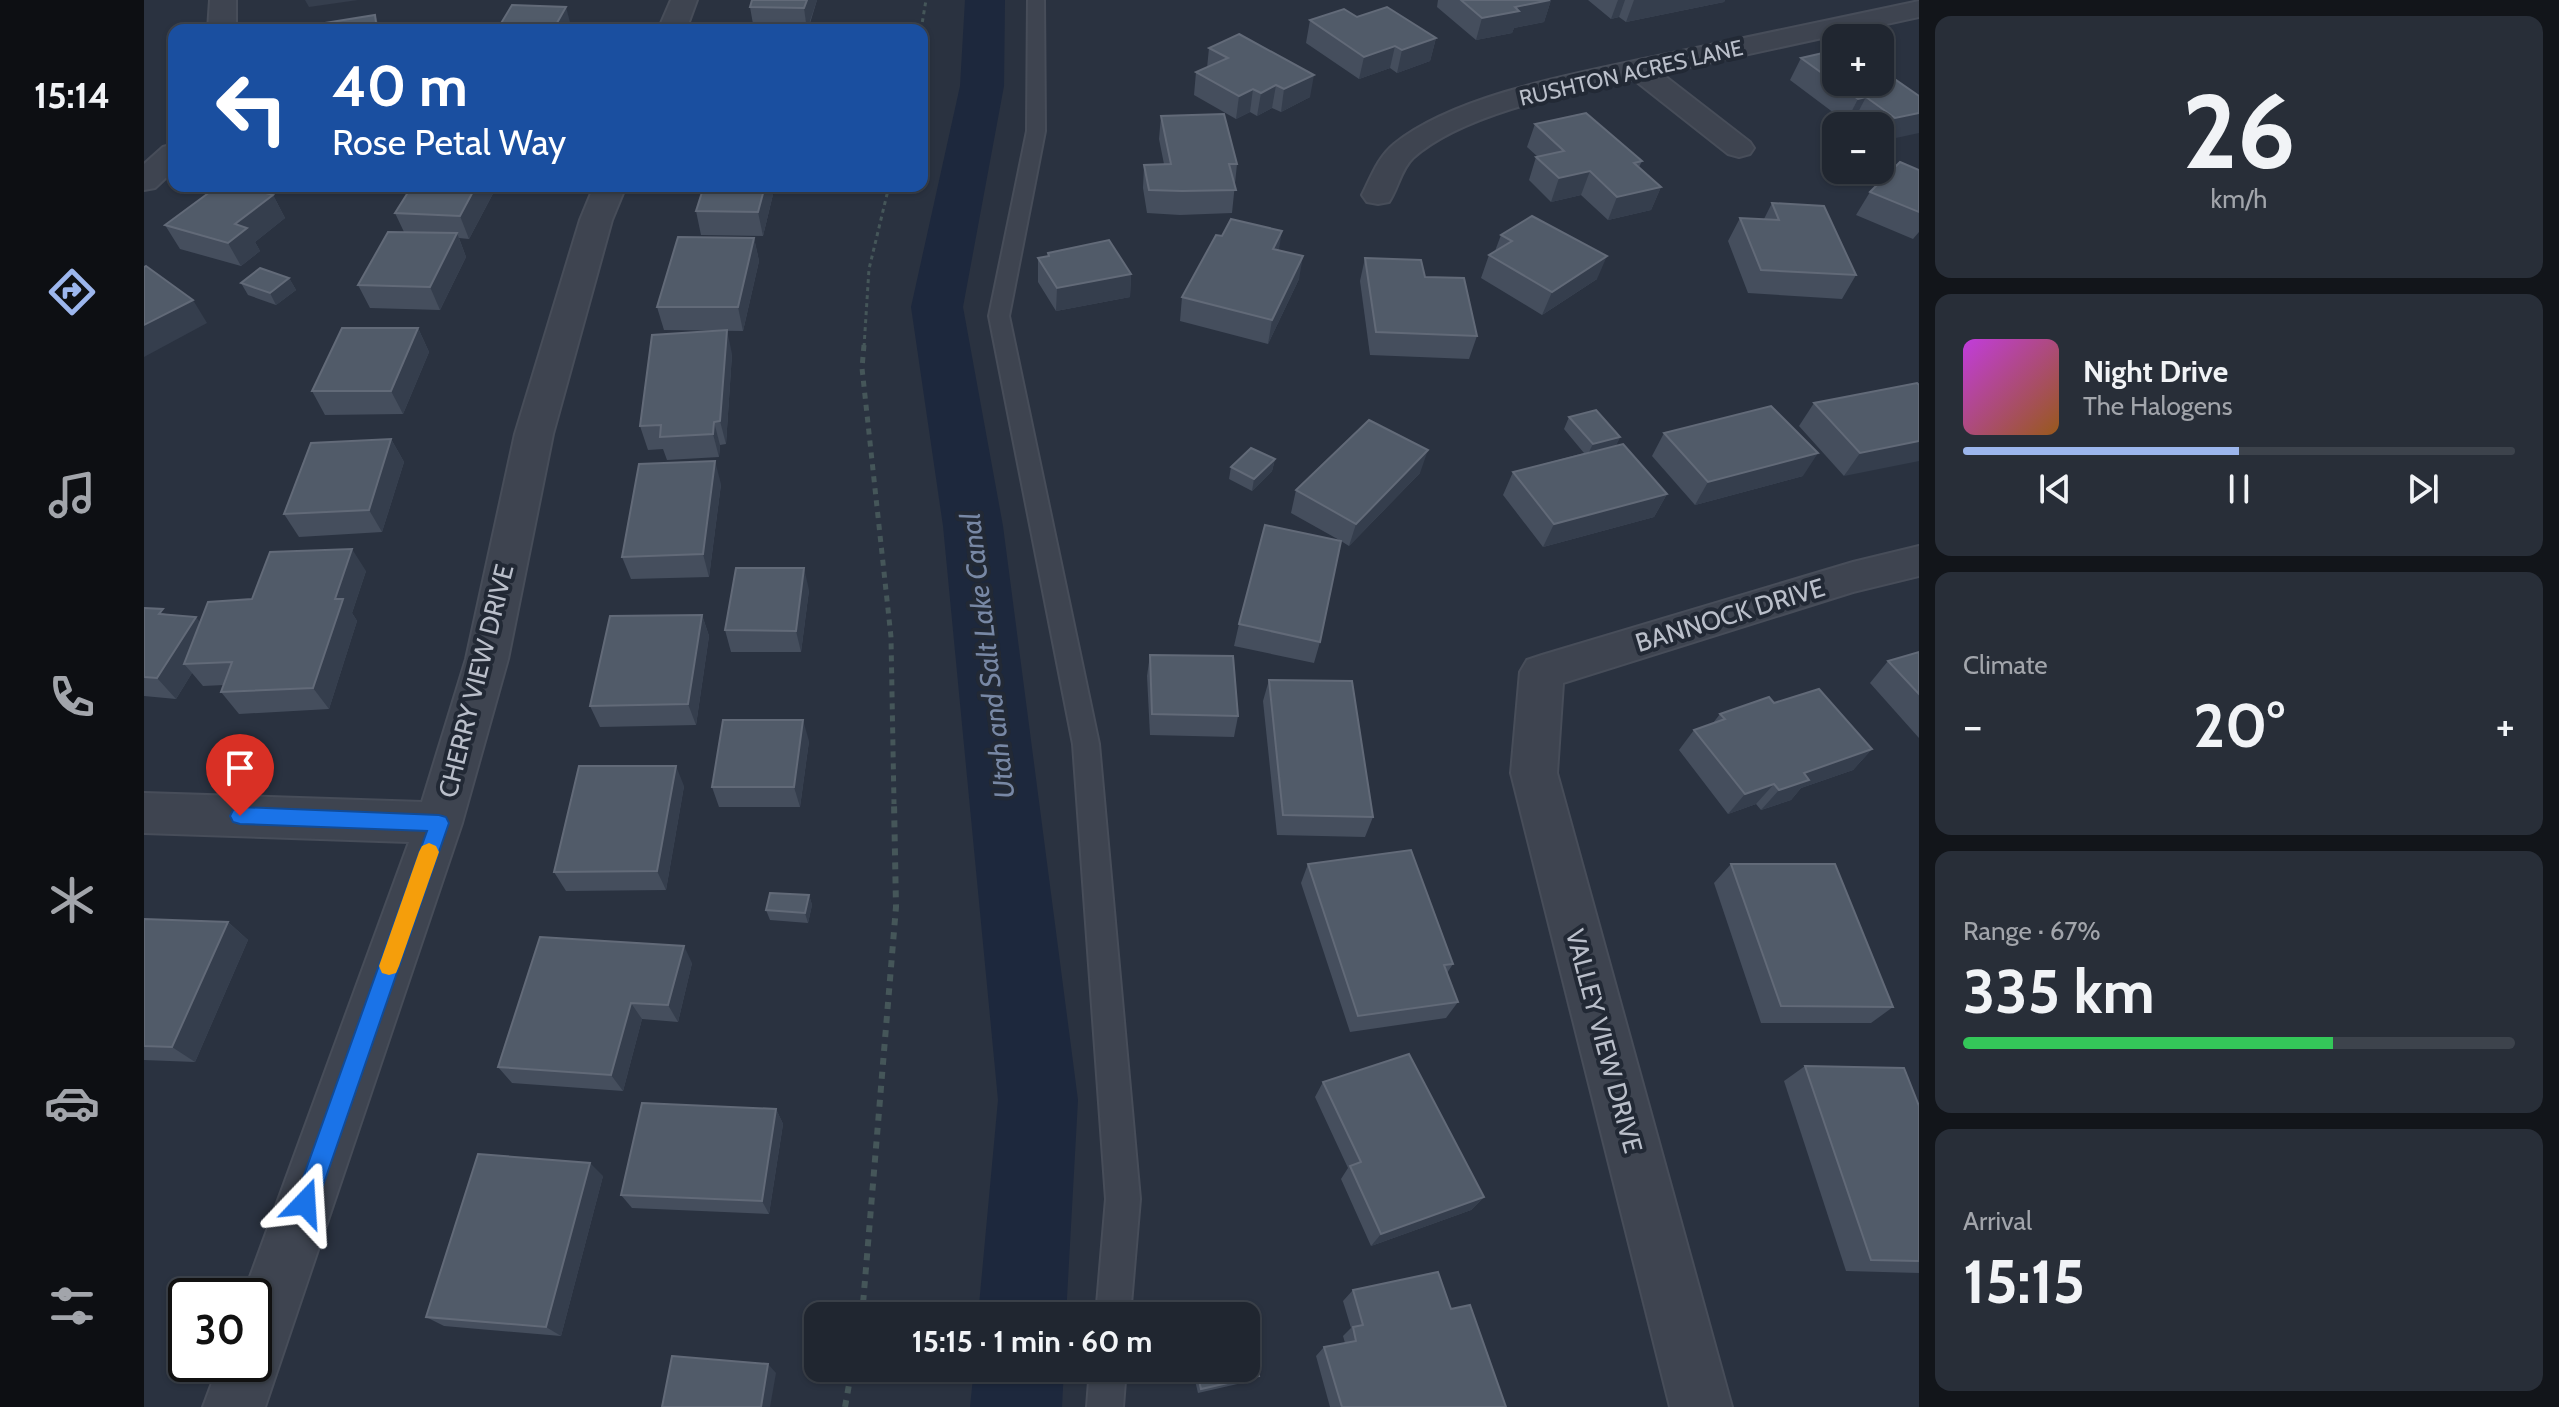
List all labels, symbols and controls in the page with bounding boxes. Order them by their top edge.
map controls [1822,24,1894,184]
button: + [1822,24,1894,96]
street label: RUSHTON ACRES LANE [1517,34,1745,112]
text: 40 m [332,52,468,120]
icon: left [200,56,304,160]
text: 26 [2182,68,2296,194]
text: 15:14 [34,73,110,117]
button: − [1822,112,1894,184]
text: Rose Petal Way [332,120,566,164]
text: km/h [2211,183,2267,215]
icon: directions [44,264,100,320]
text: Night Drive [2083,353,2228,390]
text: The Halogens [2083,390,2232,422]
icon: music [44,467,100,523]
icon: previous [2033,467,2077,511]
icon: pause [2217,467,2261,511]
icon: next [2401,467,2445,511]
water label: Utah and Salt Lake Canal [953,511,1021,801]
street label: CHERRY VIEW DRIVE [432,561,520,801]
street label: BANNOCK DRIVE [1631,571,1829,659]
text: Climate [1963,649,2048,681]
icon: phone [44,669,100,725]
text: 20° [2193,689,2285,762]
text: − [1963,699,1982,752]
text: + [2496,699,2515,752]
pin [206,734,274,816]
icon: arrive [218,746,262,790]
icon: climate [44,872,100,928]
text: Range · 67% [1963,915,2101,947]
street label: VALLEY VIEW DRIVE [1559,926,1649,1156]
text: 335 km [1963,955,2155,1028]
icon: car [44,1075,100,1131]
position arrow [263,1161,347,1245]
text: Arrival [1963,1205,2032,1237]
text: 15:15 [1963,1245,2085,1318]
icon: filters [44,1278,100,1334]
speed limit sign: 30 [168,1278,272,1382]
text: 15:15 · 1 min · 60 m [912,1323,1152,1360]

